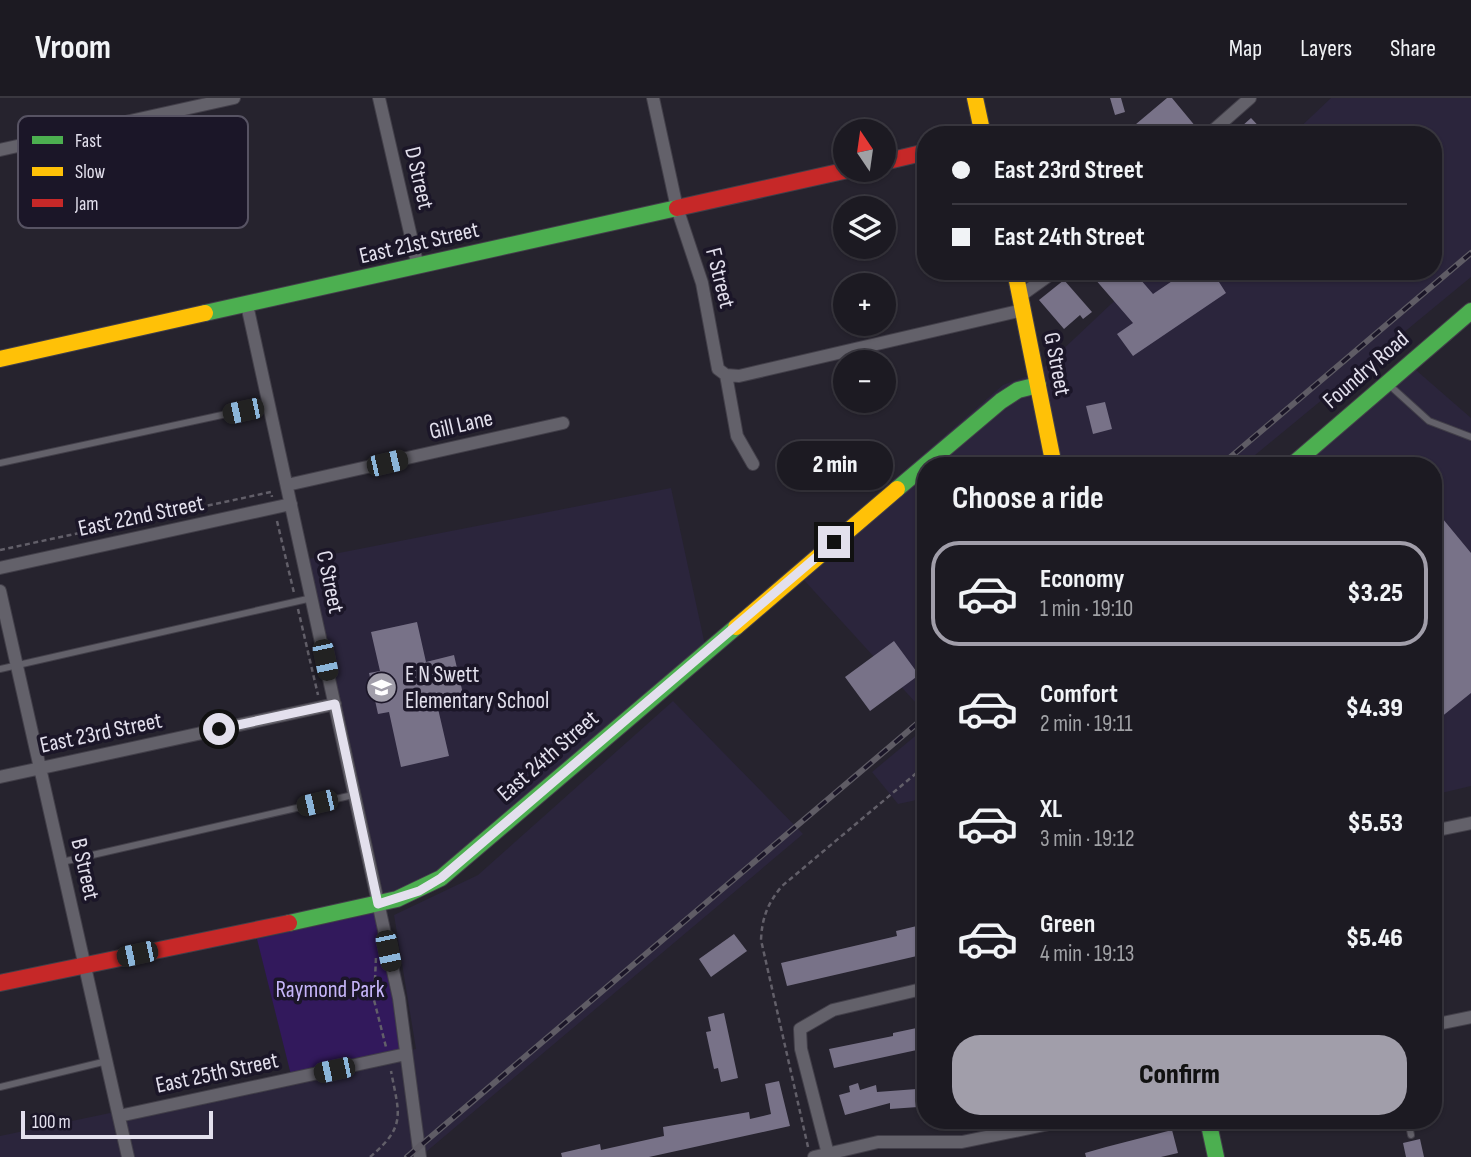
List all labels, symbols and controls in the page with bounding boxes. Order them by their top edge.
text: Vroom [35,28,111,68]
text: Map [1229,34,1262,63]
text: Layers [1300,34,1352,63]
text: Share [1390,34,1436,63]
legend [18,116,248,228]
north arrow [833,119,896,182]
map controls [833,119,896,413]
text: Fast [75,130,102,153]
street label: D Street [398,144,440,212]
text: East 23rd Street [994,155,1143,186]
text: Slow [75,161,105,184]
text: Jam [74,193,98,216]
button: layers [833,196,896,259]
street label: East 21st Street [356,216,482,270]
text: East 24th Street [994,222,1145,253]
street label: F Street [699,245,741,311]
button: + [833,273,896,336]
street label: Foundry Road [1317,325,1415,415]
street label: G Street [1037,330,1077,398]
button: − [833,350,896,413]
car [221,396,266,426]
street label: Gill Lane [426,404,496,446]
callout: 2 min [776,440,892,490]
car [365,448,410,478]
text: 2 min [813,451,857,479]
text: Choose a ride [952,479,1104,518]
street label: East 22nd Street [76,489,206,543]
route end [818,526,850,558]
street label: C Street [310,548,350,616]
icon: car [956,562,1019,625]
text: Economy [1040,564,1124,595]
text: $3.25 [1347,578,1403,609]
text: 1 min · 19:10 [1040,595,1133,623]
car [311,637,340,683]
place label: E N Swett Elementary School [405,661,549,715]
school or university icon: E N Swett Elementary School [365,671,399,705]
icon: car [956,677,1019,740]
text: Comfort [1040,679,1118,710]
text: $4.39 [1346,693,1403,724]
street label: East 24th Street [492,704,604,808]
street label: East 23rd Street [37,706,165,760]
text: 2 min · 19:11 [1040,710,1133,738]
route start [203,713,235,745]
car [295,788,340,818]
icon: car [956,792,1019,855]
text: XL [1040,794,1062,825]
text: $5.53 [1348,808,1403,839]
text: 3 min · 19:12 [1040,825,1134,853]
street label: B Street [64,835,106,903]
icon: car [956,907,1019,970]
text: Green [1040,909,1095,940]
text: $5.46 [1346,923,1403,954]
car [374,928,403,974]
car [115,939,160,969]
text: 4 min · 19:13 [1040,940,1134,968]
park label: Raymond Park [276,976,385,1004]
button: Confirm [952,1035,1407,1115]
street label: East 25th Street [153,1046,281,1100]
car [312,1055,357,1085]
scale bar [21,1108,214,1140]
text: 100 m [32,1111,71,1134]

